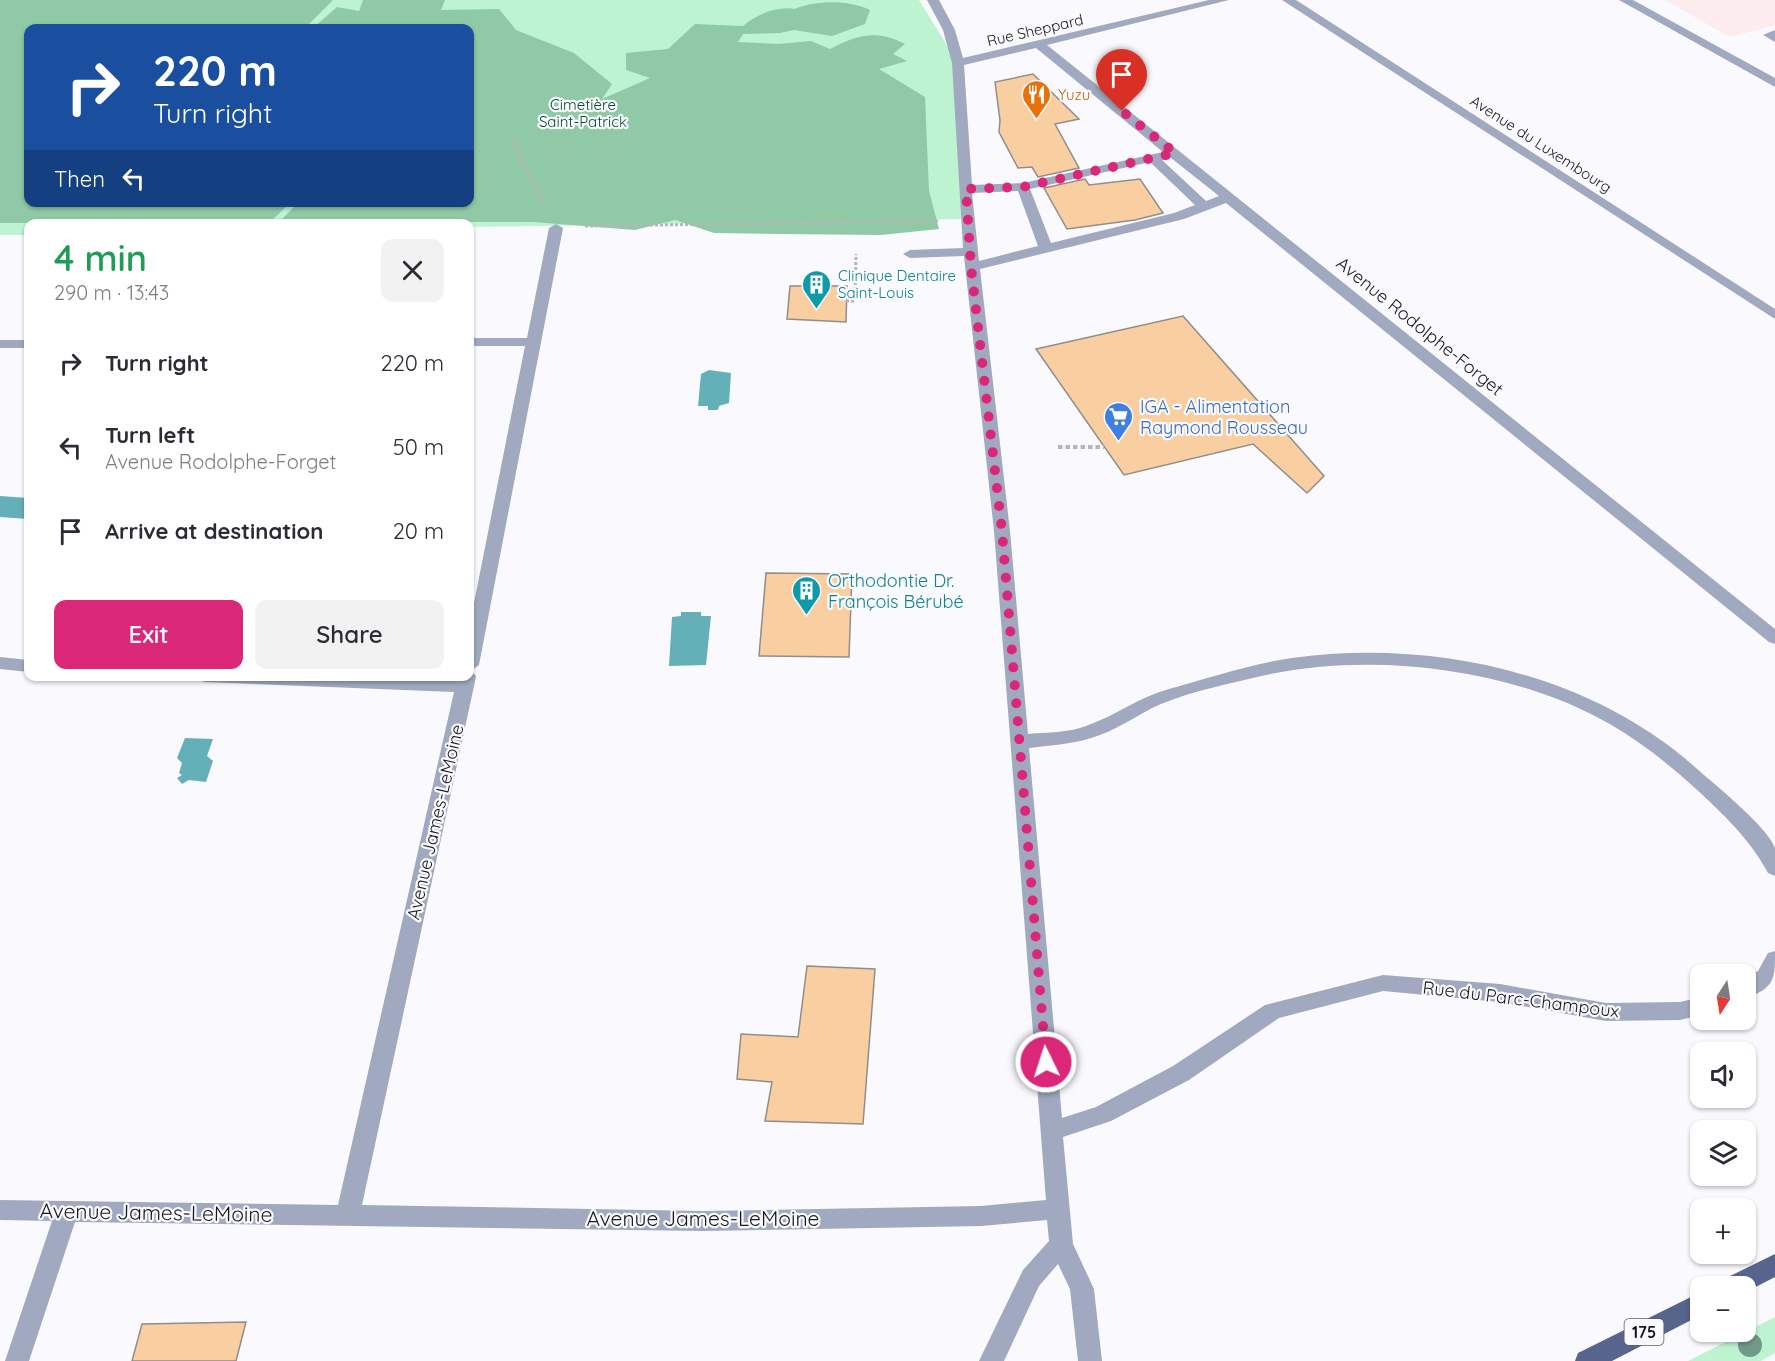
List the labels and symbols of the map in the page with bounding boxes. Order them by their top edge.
street label: Rue Sheppard [985,10,1085,50]
pin [1096,49,1147,111]
restaurant icon: Yuzu [1021,78,1053,120]
place label: Yuzu [1058,85,1090,104]
street label: Avenue du Luxembourg [1467,91,1615,197]
park label: Cimetière Saint-Patrick [539,95,627,131]
street label: Avenue Rodolphe-Forget [1332,252,1508,400]
place label: Clinique Dentaire Saint-Louis [838,266,956,302]
building icon: Clinique Dentaire Saint-Louis [801,268,833,310]
place label: IGA - Alimentation Raymond Rousseau [1140,395,1308,439]
supermarket icon: IGA - Alimentation Raymond Rousseau [1103,400,1135,442]
place label: Orthodontie Dr. François Bérubé [828,569,964,613]
building icon: Orthodontie Dr. François Bérubé [791,574,823,616]
street label: Avenue James-LeMoine [401,722,469,922]
north arrow [1690,964,1756,1030]
street label: Rue du Parc-Champoux [1421,976,1621,1023]
position arrow [1014,1030,1078,1094]
street label: Avenue James-LeMoine [39,1197,273,1227]
street label: Avenue James-LeMoine [587,1205,819,1231]
road number: 175 [1624,1319,1664,1345]

